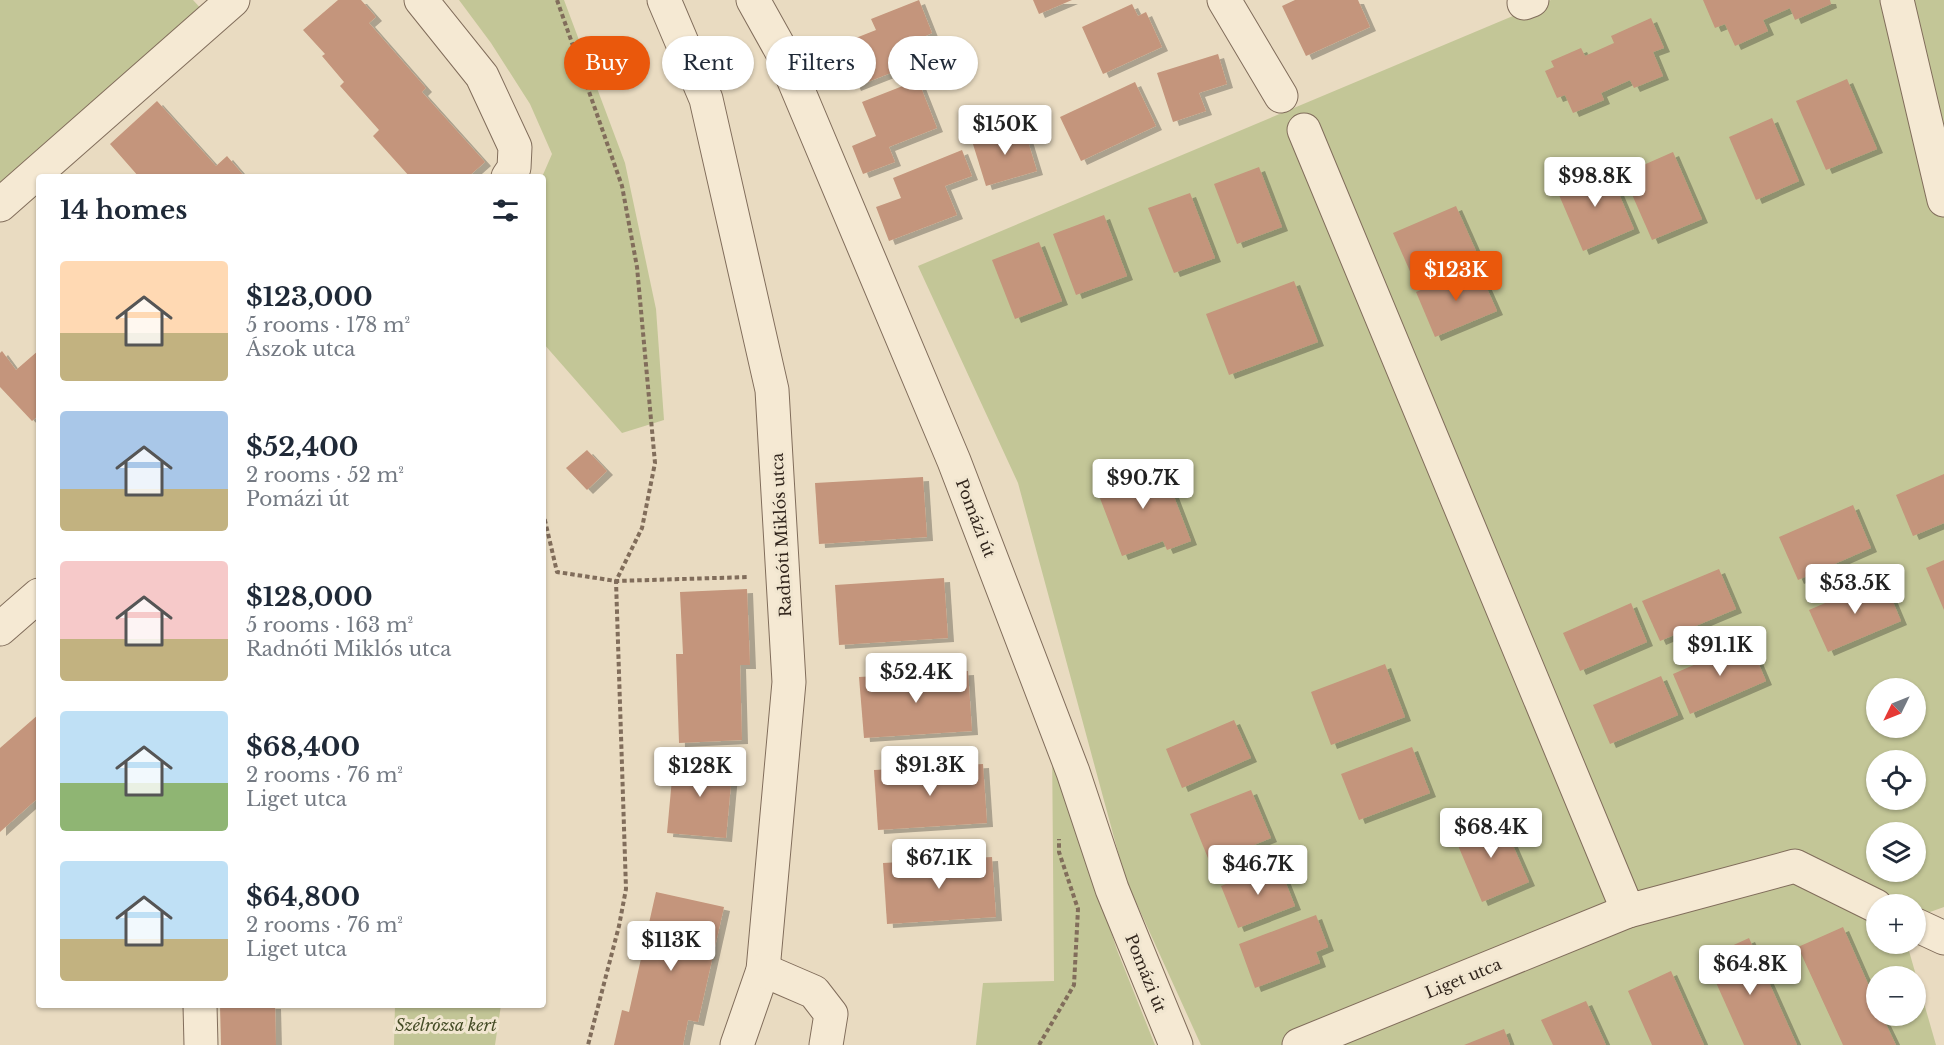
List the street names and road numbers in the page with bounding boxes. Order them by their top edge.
street label: Radnóti Miklós utca [767,452,795,618]
street label: Pomázi út [952,476,1000,560]
street label: Pomázi út [1121,931,1171,1015]
street label: Liget utca [1422,954,1504,1002]

